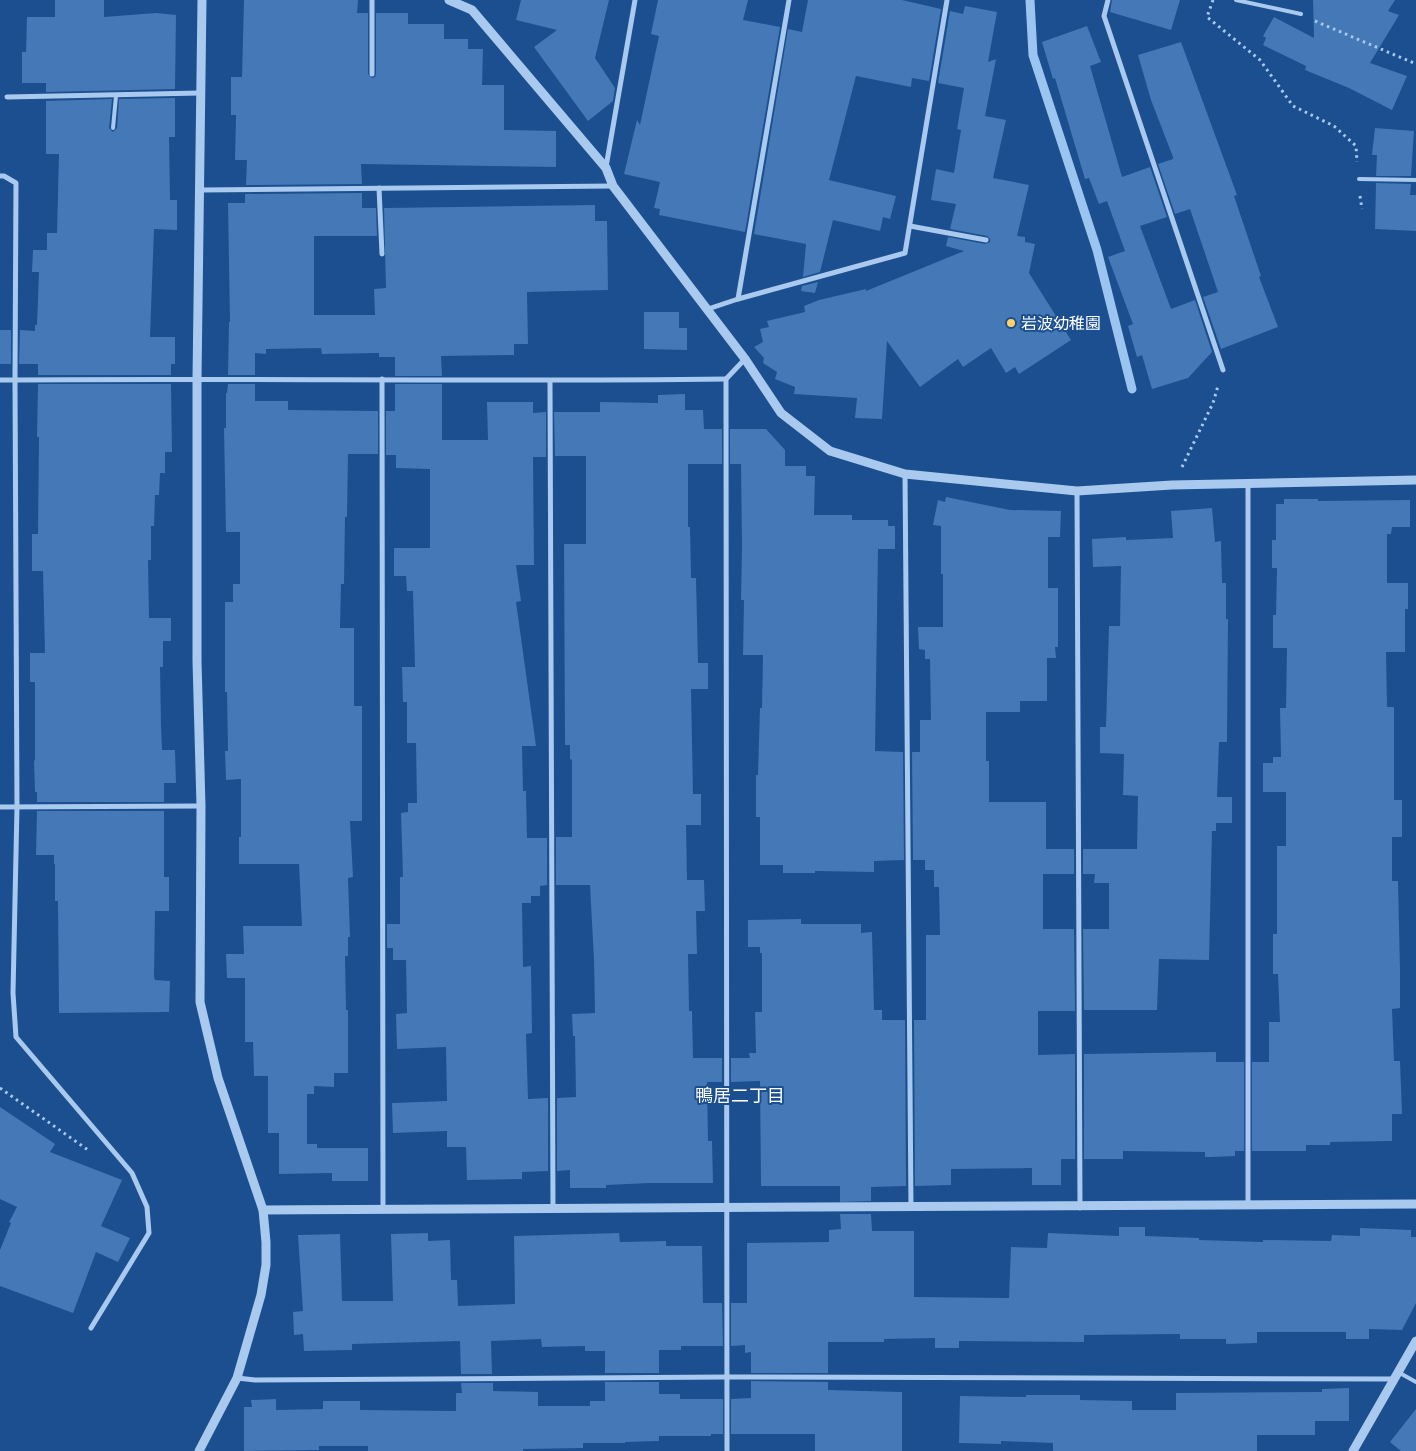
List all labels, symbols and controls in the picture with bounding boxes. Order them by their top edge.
place label: 岩波幼稚園 [1021,315,1101,332]
marker: 岩波幼稚園 [1005,317,1017,329]
district label: 鴨居二丁目 [695,1086,785,1106]

